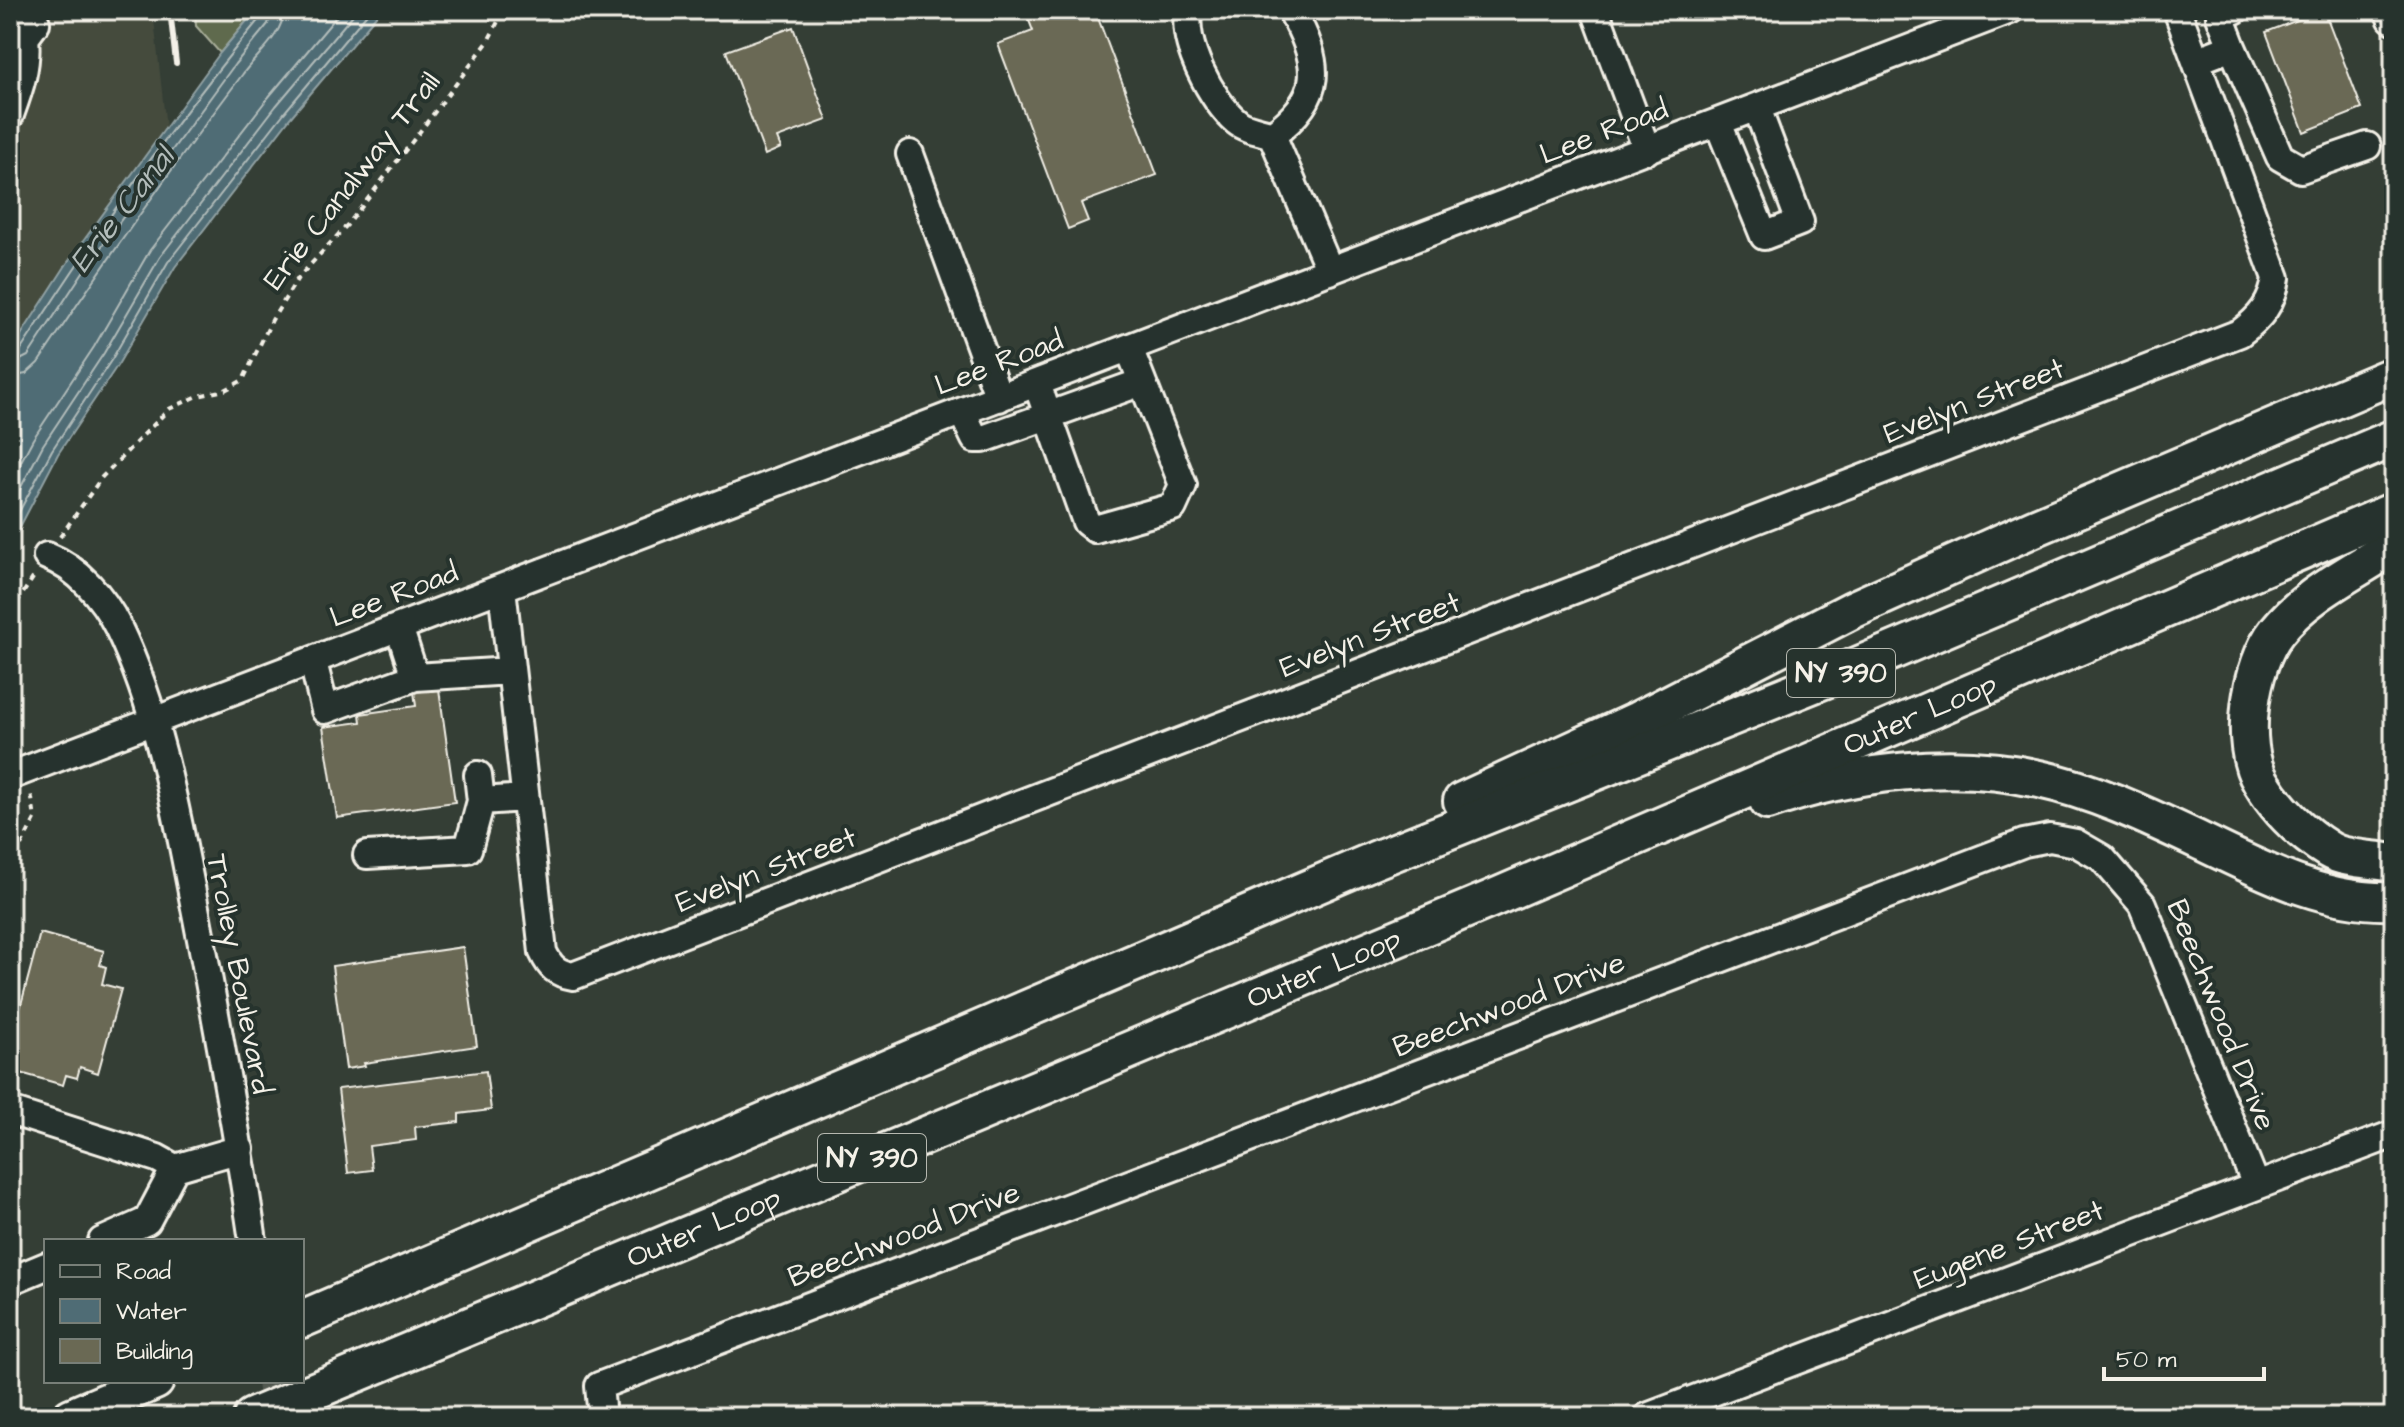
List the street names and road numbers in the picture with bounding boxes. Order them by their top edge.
street label: Erie Canalway Trail [253,63,451,299]
street label: Lee Road [1534,88,1674,176]
street label: Lee Road [929,319,1069,407]
street label: Evelyn Street [1878,347,2071,456]
street label: Lee Road [324,551,464,639]
street label: Evelyn Street [1274,581,1467,690]
road number: NY 390 [1787,649,1895,697]
street label: Outer Loop [1837,663,2004,766]
street label: Evelyn Street [670,816,863,925]
street label: Trolley Boulevard [194,851,283,1098]
street label: Beechwood Drive [2156,893,2286,1137]
street label: Outer Loop [1241,918,1408,1020]
street label: Beechwood Drive [1387,941,1631,1069]
road number: NY 390 [818,1134,926,1182]
street label: Beechwood Drive [782,1171,1026,1299]
street label: Outer Loop [621,1177,788,1279]
street label: Eugene Street [1908,1189,2110,1301]

